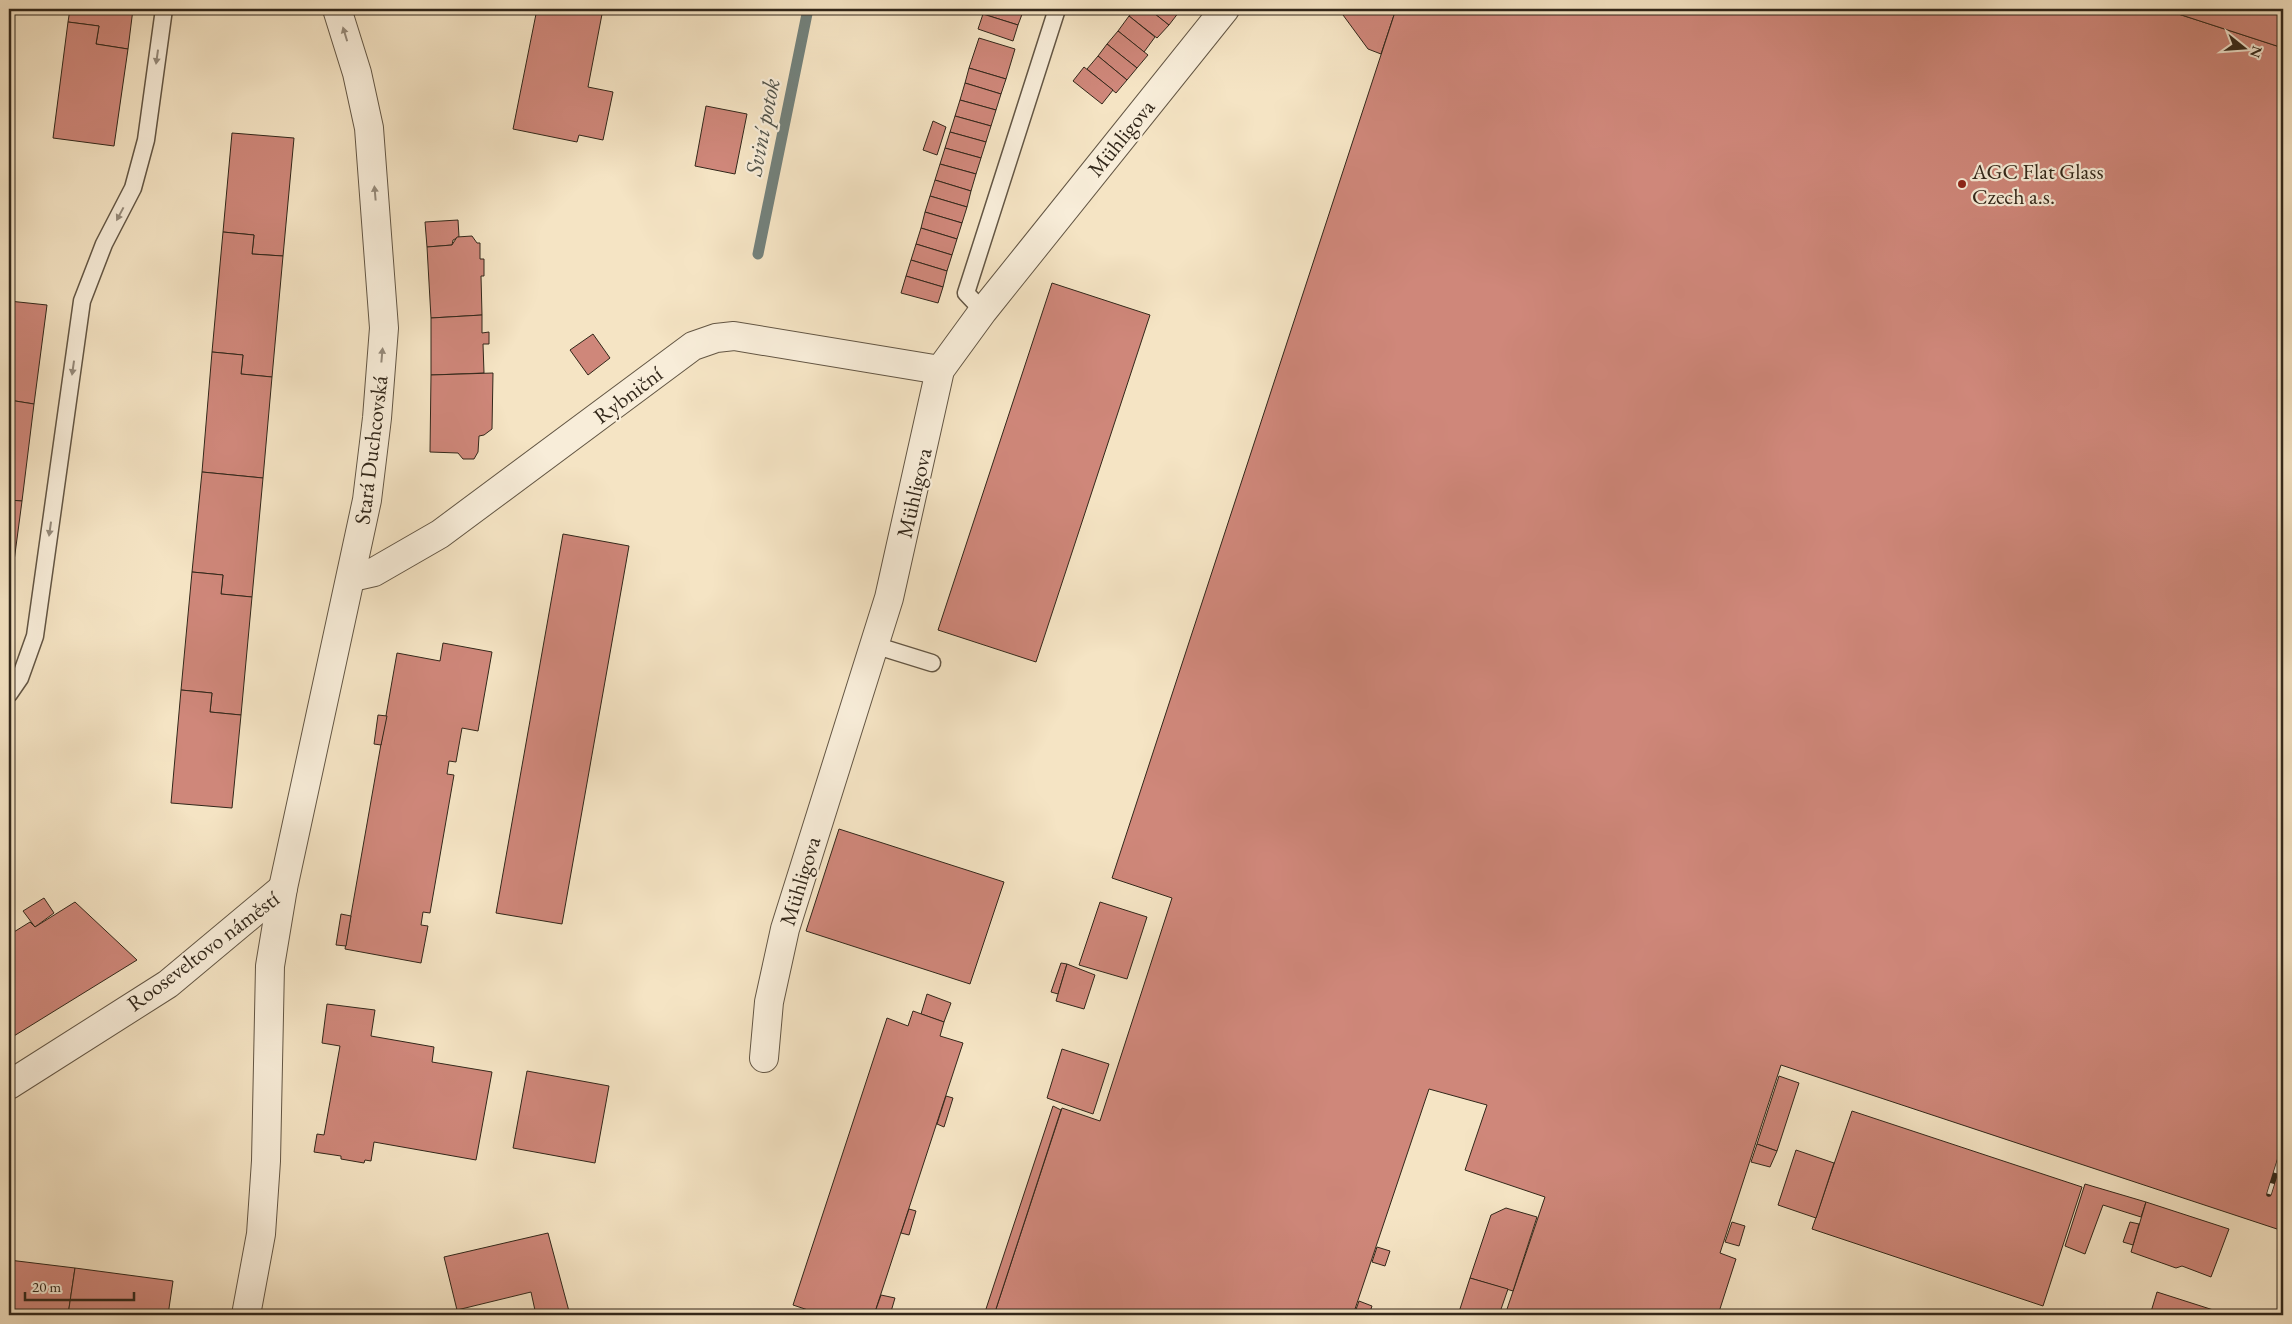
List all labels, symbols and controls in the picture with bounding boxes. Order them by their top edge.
north arrow [2220,22,2270,72]
one-way arrow [340,26,348,41]
text: N [2246,44,2267,60]
one-way arrow [153,49,161,65]
water label: Sviní potok [737,76,787,179]
street label: Mühligova [1081,93,1161,183]
place label: AGC Flat Glass Czech a.s. [1971,157,2104,211]
marker: AGC Flat Glass Czech a.s. [1956,178,1968,190]
one-way arrow [371,185,379,201]
one-way arrow [116,206,124,221]
one-way arrow [379,347,387,363]
street label: Rybniční [588,359,669,430]
one-way arrow [69,360,77,376]
street label: Stará Duchcovská [347,374,395,526]
street label: Mühligova [890,445,938,541]
one-way arrow [46,521,54,537]
street label: Mühligova [773,833,827,929]
street label: Rooseveltovo náměstí [121,884,285,1018]
scale bar [25,1269,134,1301]
text: 20 m [32,1277,61,1296]

